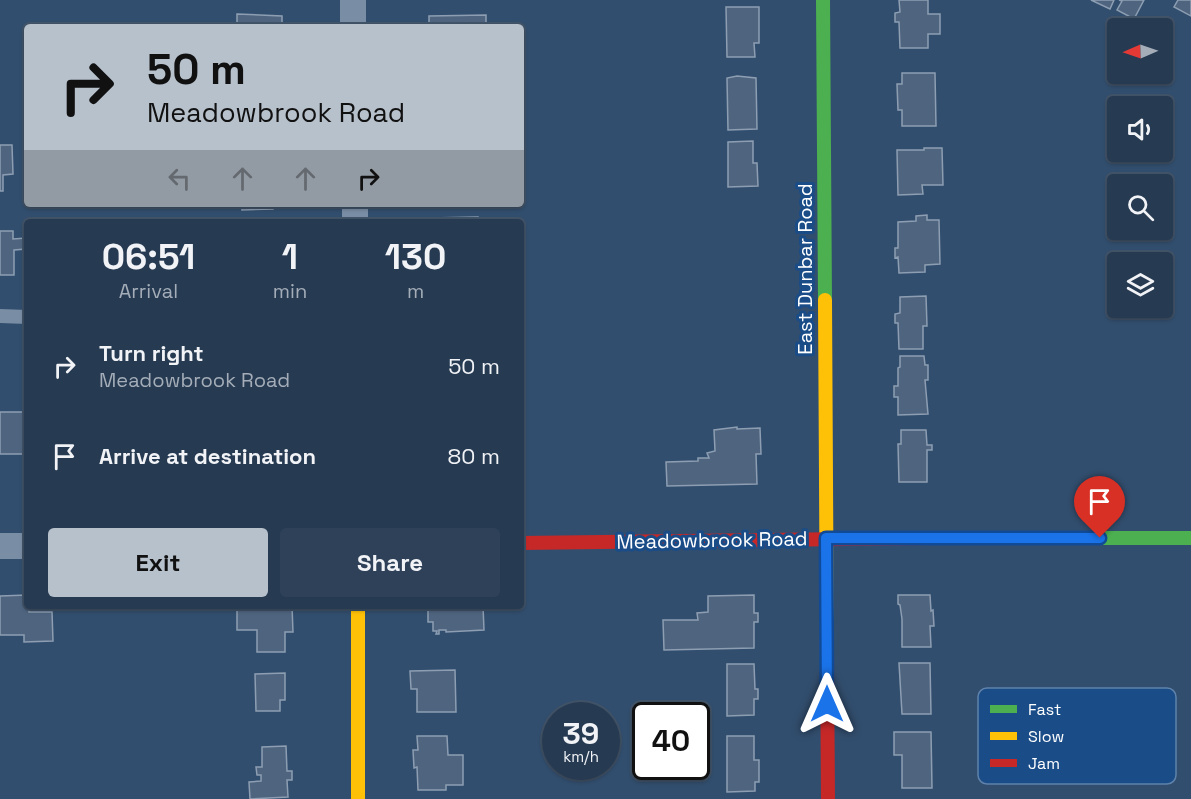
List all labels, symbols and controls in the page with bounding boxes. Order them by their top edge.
north arrow [1107,18,1173,84]
map controls [1107,18,1173,318]
text: 50 m [147,43,246,96]
icon: right [48,48,126,126]
text: Meadowbrook Road [147,95,405,130]
button: sound [1107,96,1173,162]
icon: left [163,162,196,195]
icon: ahead [226,162,259,195]
icon: ahead [289,162,322,195]
icon: right [352,162,385,195]
button: search [1107,174,1173,240]
street label: East Dunbar Road [792,183,818,355]
text: 06:51 [102,234,195,280]
text: 1 [282,234,298,280]
text: 130 [385,234,446,280]
button: layers [1107,252,1173,318]
text: Arrival [119,278,178,304]
text: min [273,278,307,304]
text: m [407,278,424,304]
text: Turn right [99,339,204,367]
icon: right [48,350,81,383]
text: 50 m [448,352,500,380]
text: Meadowbrook Road [99,367,290,393]
icon: arrive [48,440,81,473]
text: Arrive at destination [99,442,316,470]
text: 80 m [448,442,500,470]
pin [1074,476,1125,538]
icon: arrive [1083,485,1116,518]
street label: Meadowbrook Road [616,525,808,555]
button: Exit [48,528,268,597]
button: Share [280,528,500,597]
position arrow [795,672,859,736]
legend [978,688,1176,784]
text: Fast [1028,699,1061,720]
speed limit sign: 40 [632,702,710,780]
text: 39 [563,714,599,753]
text: Slow [1028,726,1064,747]
text: km/h [563,747,599,766]
text: Jam [1028,753,1060,774]

